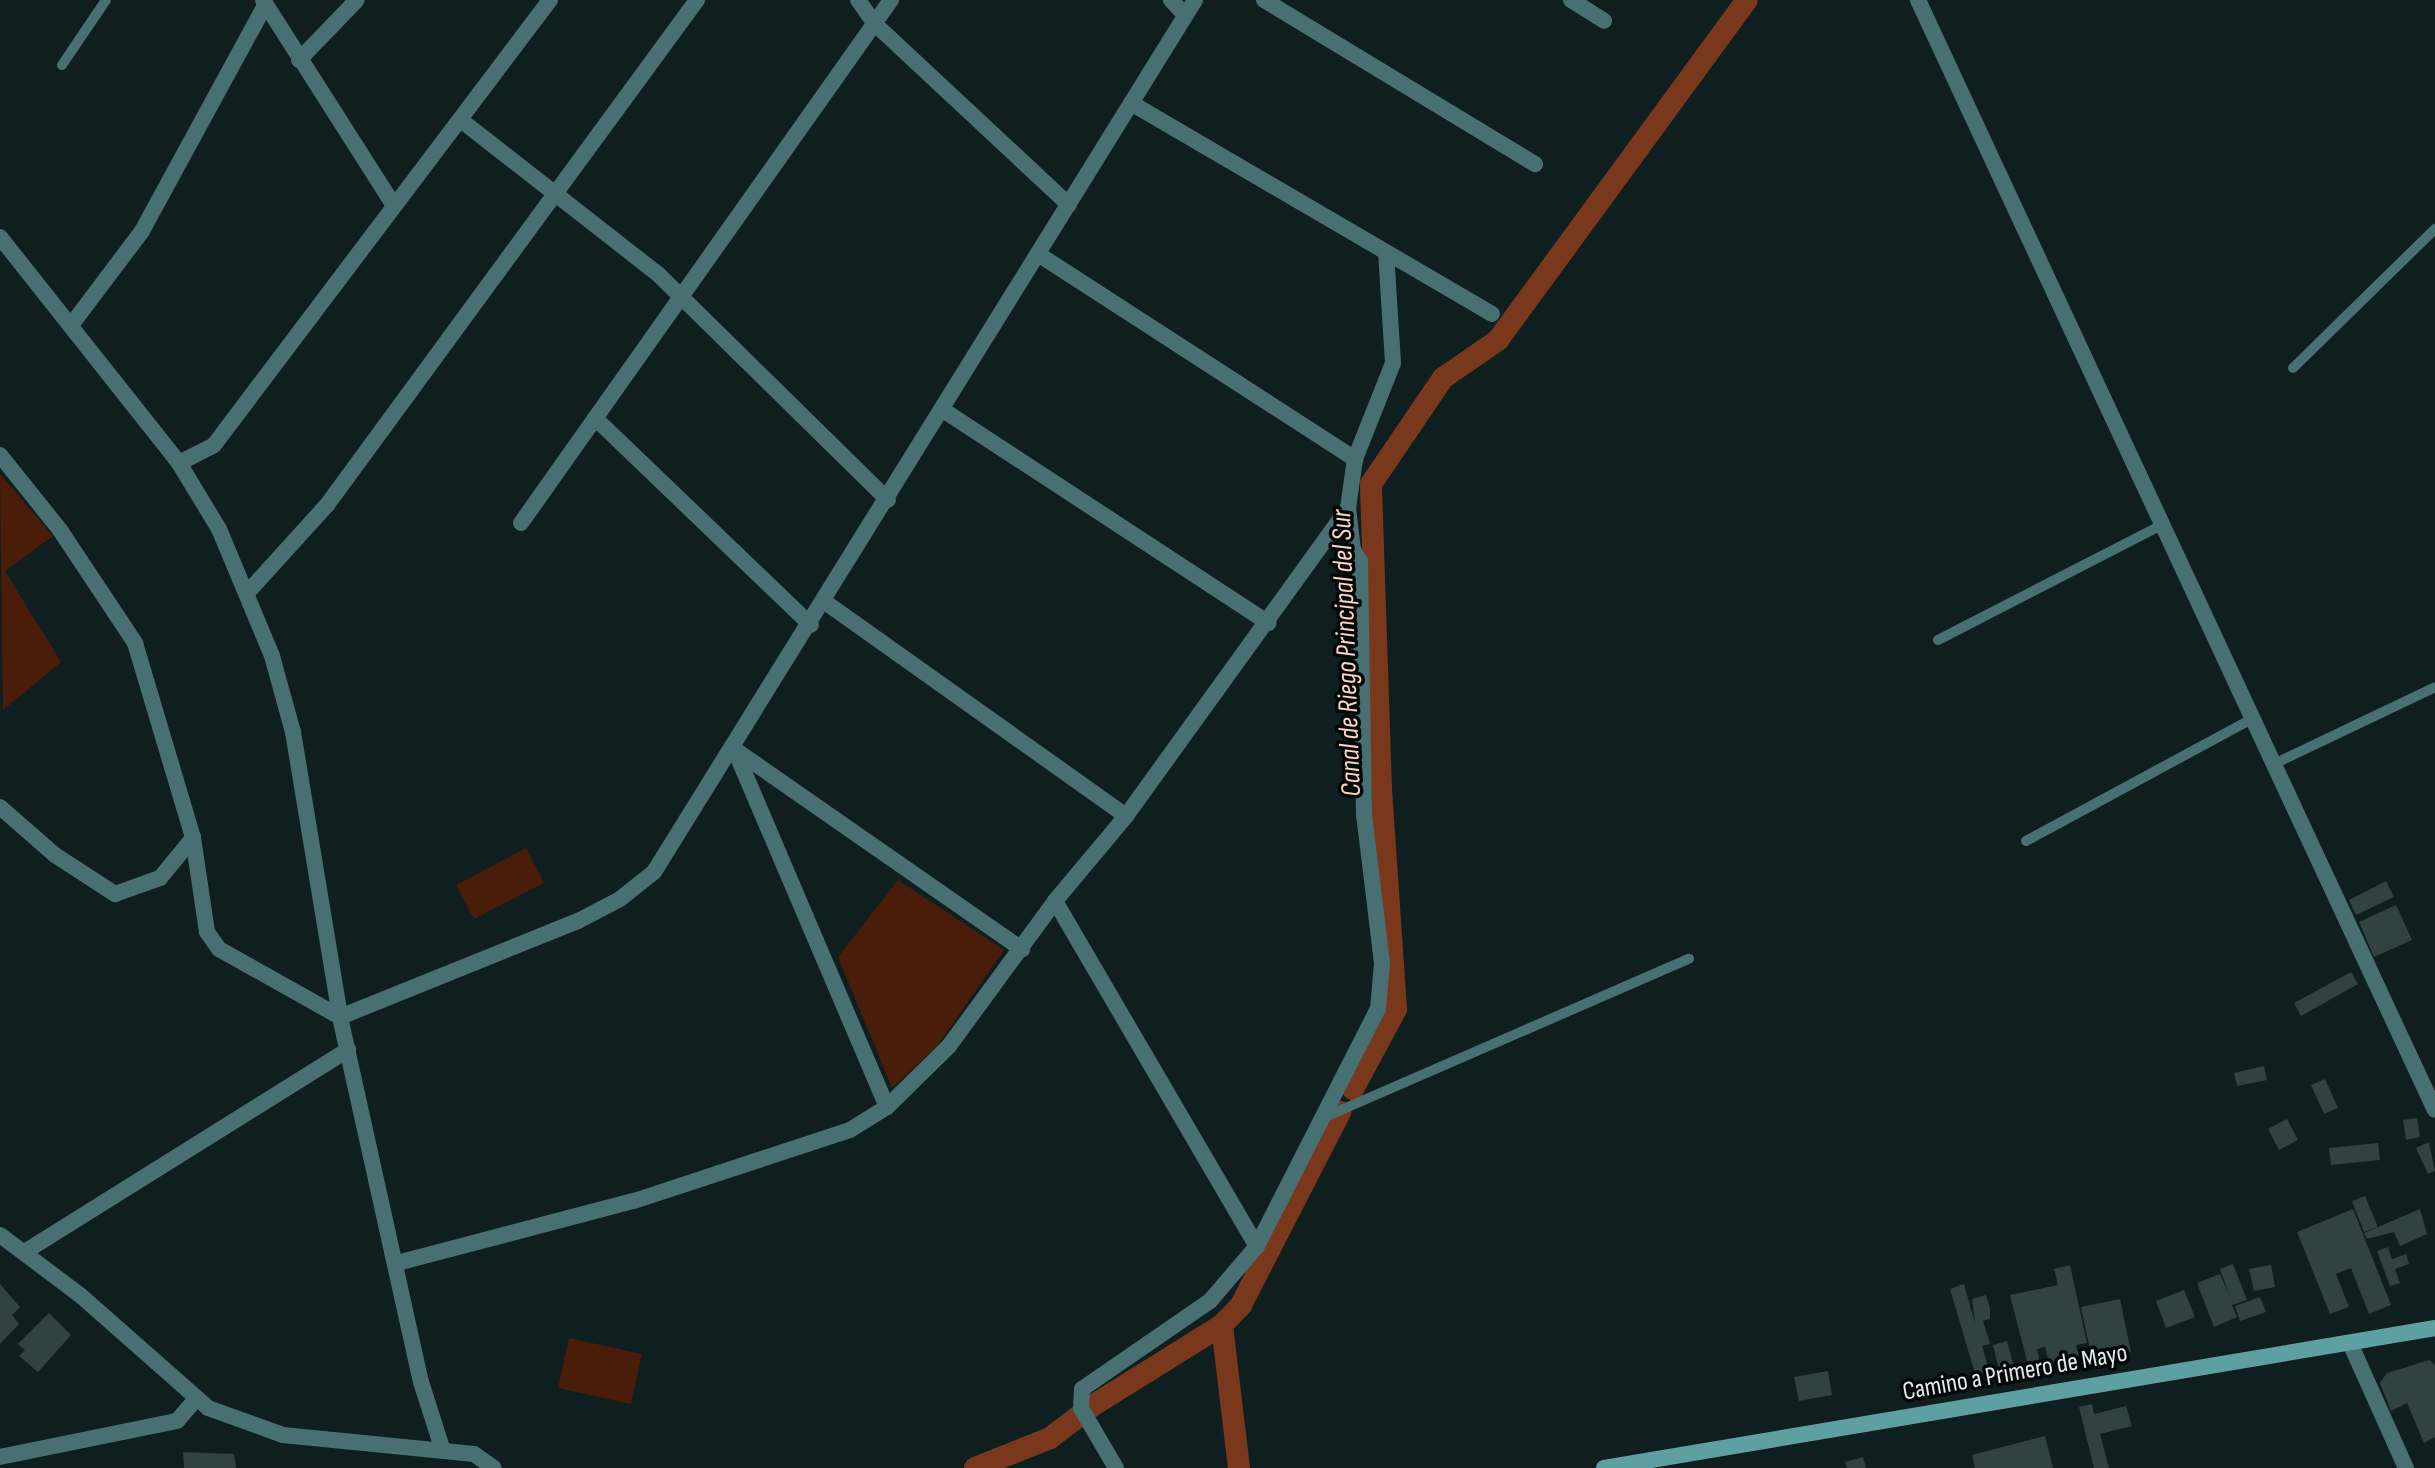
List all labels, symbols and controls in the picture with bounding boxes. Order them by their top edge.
water label: Canal de Riego Principal del Sur [1325,509,1369,797]
street label: Camino a Primero de Mayo [1900,1338,2130,1408]

